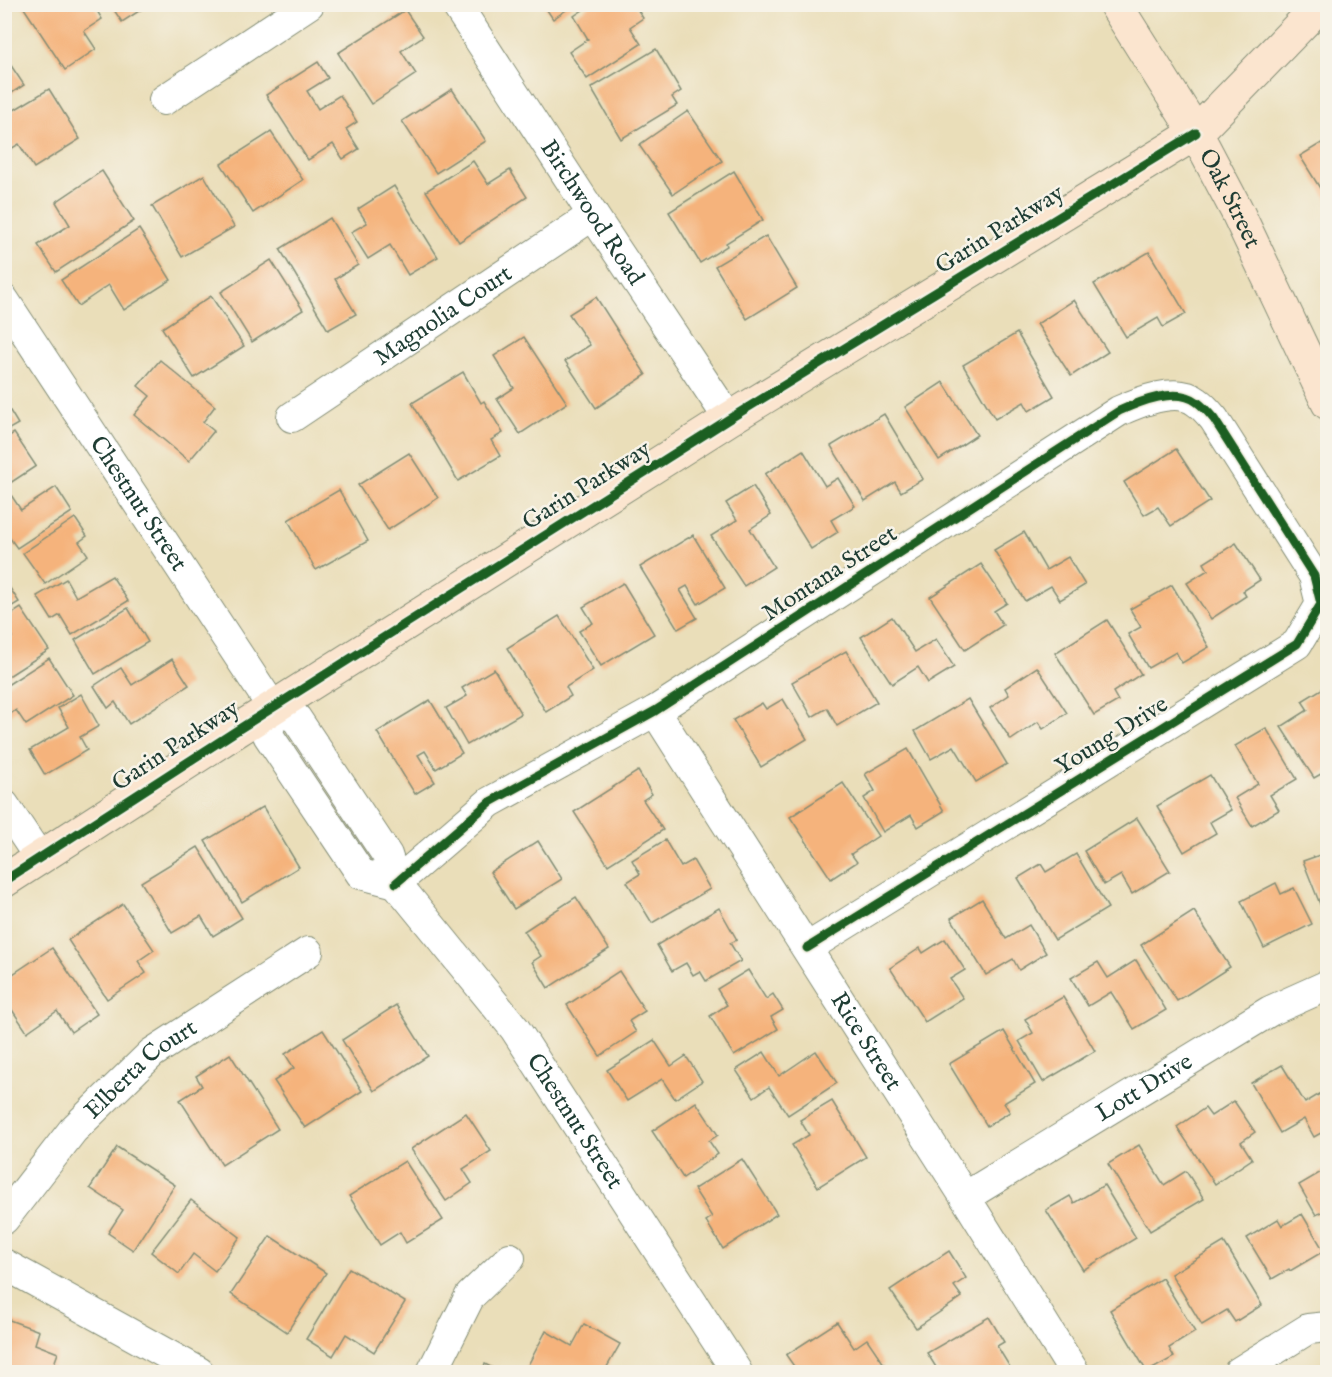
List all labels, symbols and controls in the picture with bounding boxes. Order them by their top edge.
street label: Birchwood Road [533,134,651,291]
street label: Oak Street [1191,143,1268,253]
street label: Garin Parkway [930,178,1070,282]
street label: Magnolia Court [368,258,518,373]
street label: Chestnut Street [82,430,194,577]
street label: Garin Parkway [517,434,657,538]
street label: Montana Street [757,519,903,629]
street label: Young Drive [1050,689,1174,783]
street label: Garin Parkway [106,693,246,799]
street label: Rice Street [823,986,909,1096]
street label: Elberta Court [78,1012,203,1126]
street label: Lott Drive [1090,1046,1198,1129]
street label: Chestnut Street [519,1048,630,1195]

